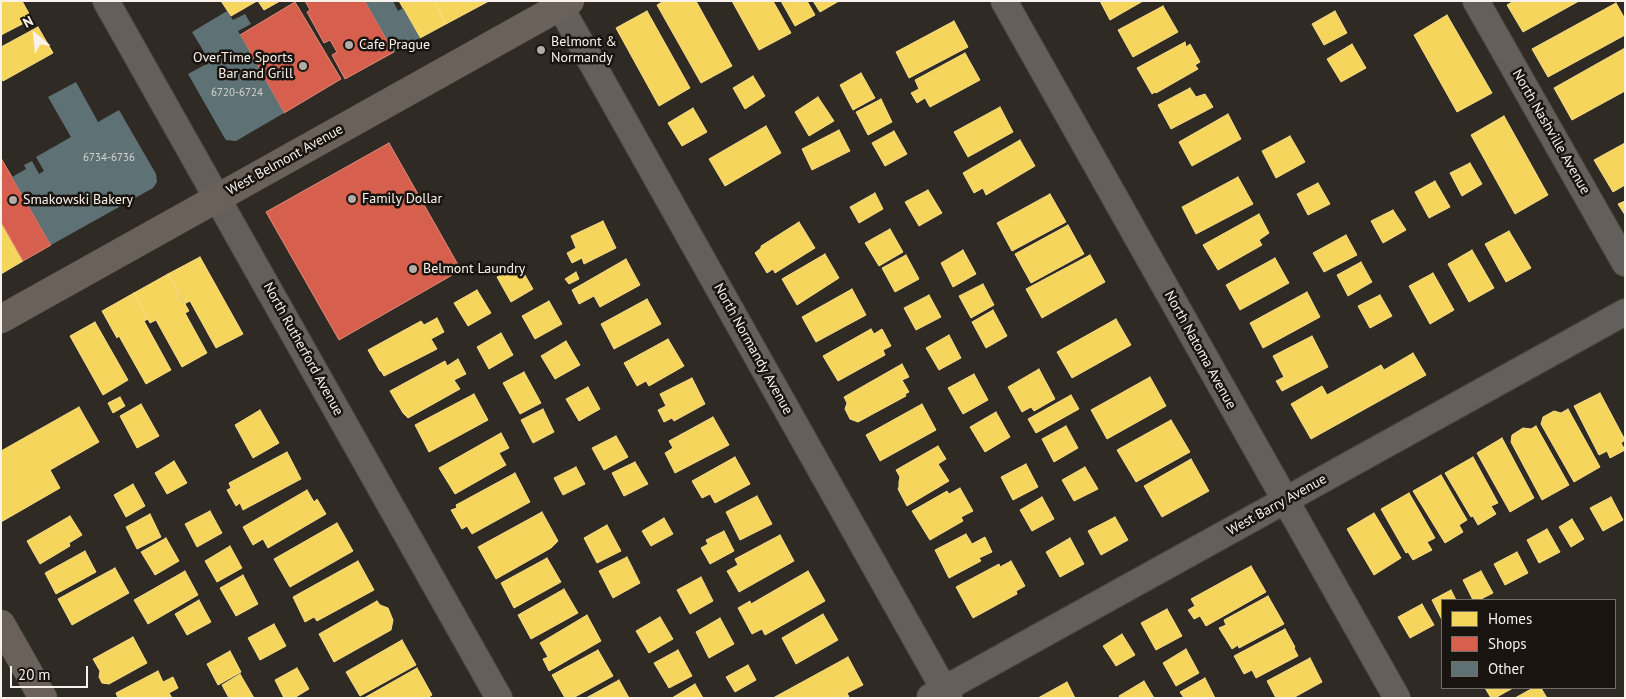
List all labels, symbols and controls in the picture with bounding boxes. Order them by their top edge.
north arrow [10,10,60,60]
text: N [20,12,36,32]
place label: Belmont & Normandy [551,34,617,66]
place label: Cafe Prague [359,37,430,53]
marker: Cafe Prague [343,39,355,51]
marker: Belmont & Normandy [535,44,547,56]
place label: OverTime Sports Bar and Grill [193,50,293,82]
marker: OverTime Sports Bar and Grill [297,60,309,72]
street label: North Nashville Avenue [1508,67,1594,197]
house number: 6720-6724 [211,86,263,100]
street label: West Belmont Avenue [224,121,346,199]
house number: 6734-6736 [83,151,135,165]
place label: Family Dollar [362,191,442,207]
place label: Smakowski Bakery [23,192,133,208]
marker: Family Dollar [346,193,358,205]
marker: Smakowski Bakery [7,194,19,206]
place label: Belmont Laundry [423,261,525,277]
marker: Belmont Laundry [407,263,419,275]
street label: North Rutherford Avenue [259,279,347,419]
street label: North Normandy Avenue [710,280,796,418]
street label: North Natoma Avenue [1161,288,1239,412]
street label: West Barry Avenue [1224,471,1330,539]
legend [1441,599,1616,689]
text: Homes [1488,609,1532,628]
text: Shops [1488,634,1527,653]
scale bar [12,656,90,688]
text: Other [1488,659,1524,678]
text: 20 m [18,665,51,684]

